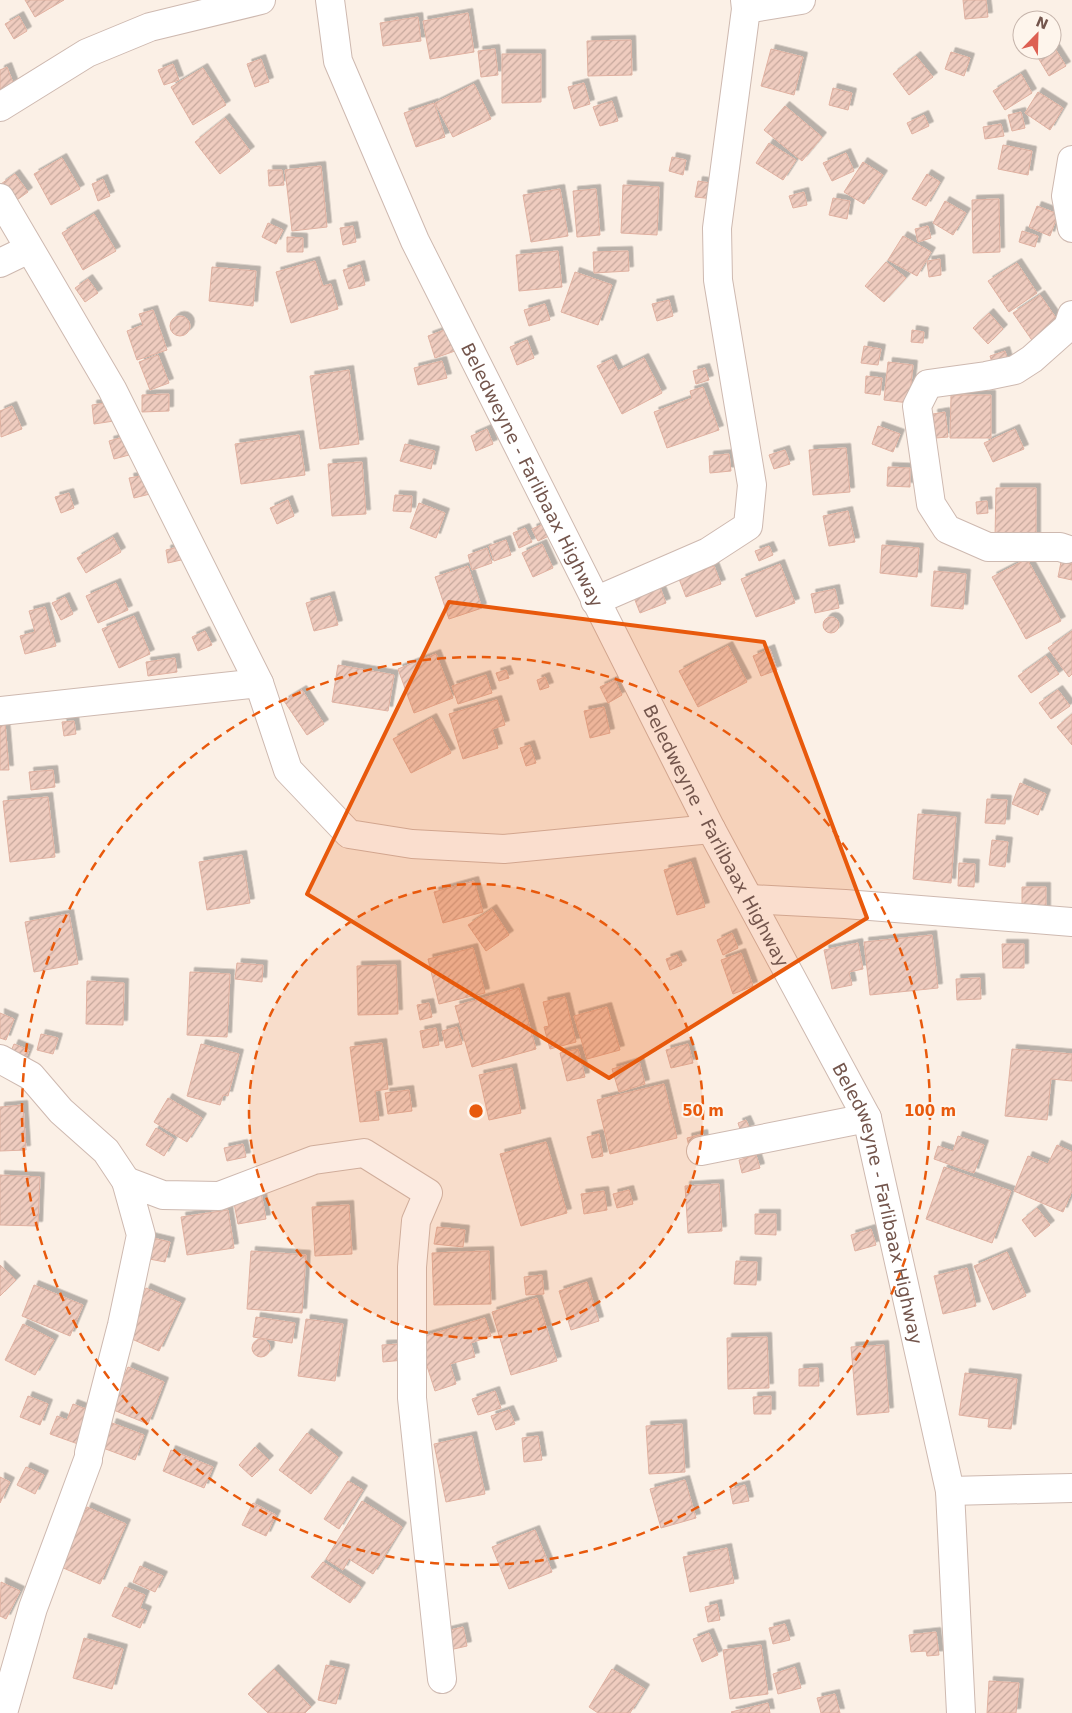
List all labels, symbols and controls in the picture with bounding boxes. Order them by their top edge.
north arrow [1012,10,1062,60]
text: N [1034,13,1051,33]
street label: Beledweyne - Farlibaax Highway [457,339,608,611]
street label: Beledweyne - Farlibaax Highway [640,701,794,971]
street label: Beledweyne - Farlibaax Highway [829,1059,928,1346]
centre of rings [467,1102,485,1120]
text: 50 m [682,1102,724,1120]
text: 100 m [904,1102,956,1120]

